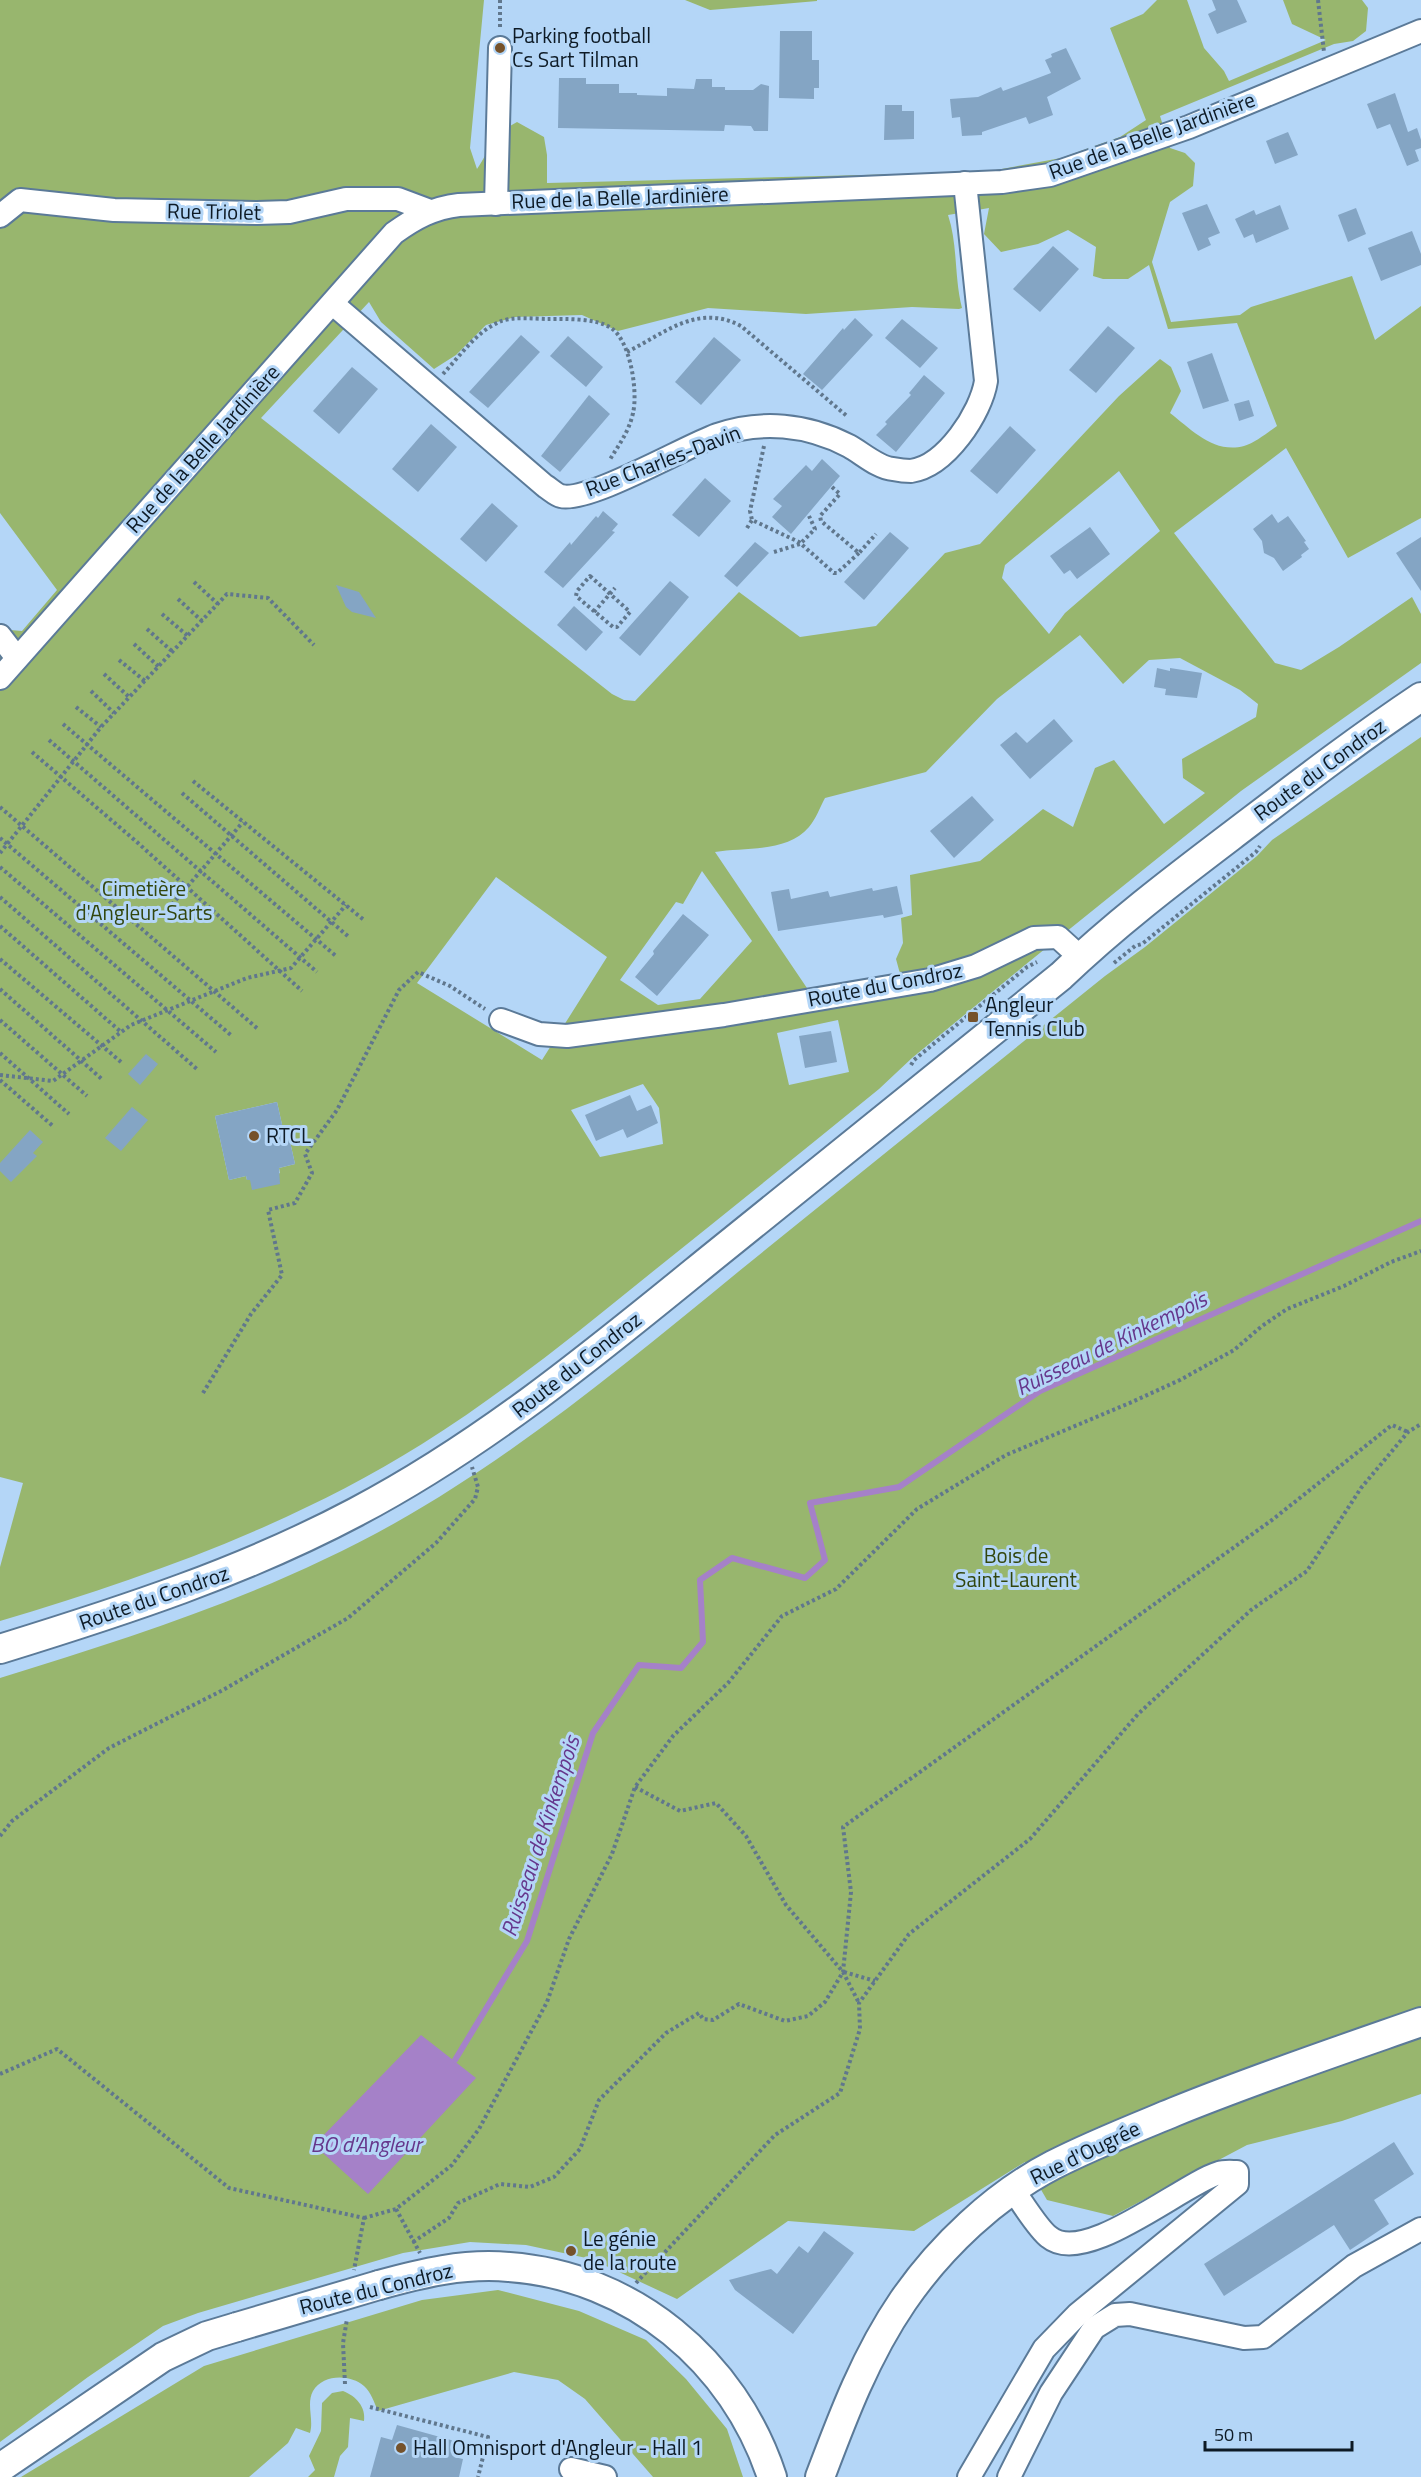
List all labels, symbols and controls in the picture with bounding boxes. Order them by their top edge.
place label: Parking football Cs Sart Tilman [512,19,651,75]
marker: Parking football Cs Sart Tilman [493,41,507,55]
street label: Rue de la Belle Jardinière [1044,83,1259,187]
street label: Rue de la Belle Jardinière [511,177,729,217]
street label: Rue Triolet [167,194,262,228]
street label: Rue de la Belle Jardinière [118,357,287,540]
street label: Rue Charles-Davin [580,416,745,504]
street label: Route du Condroz [1247,710,1392,828]
park label: Cimetière d'Angleur-Sarts [75,872,213,928]
street label: Route du Condroz [805,953,965,1015]
place label: Angleur Tennis Club [985,988,1085,1044]
marker: Angleur Tennis Club [966,1010,980,1024]
place label: RTCL [266,1119,311,1151]
marker: RTCL [247,1129,261,1143]
water label: Ruisseau de Kinkempois [1010,1281,1214,1404]
street label: Route du Condroz [505,1303,648,1425]
park label: Bois de Saint-Laurent [955,1539,1078,1595]
street label: Route du Condroz [74,1556,233,1638]
water label: Ruisseau de Kinkempois [492,1730,589,1941]
street label: Rue d'Ougrée [1024,2112,1145,2193]
water label: BO d'Angleur [310,2127,425,2161]
place label: Le génie de la route [583,2222,677,2278]
marker: Le génie de la route [564,2244,578,2258]
street label: Route du Condroz [296,2254,456,2323]
scale bar [1205,2414,1352,2452]
text: 50 m [1214,2421,1253,2448]
place label: Hall Omnisport d'Angleur - Hall 1 [413,2431,703,2463]
marker: Hall Omnisport d'Angleur - Hall 1 [394,2441,408,2455]

